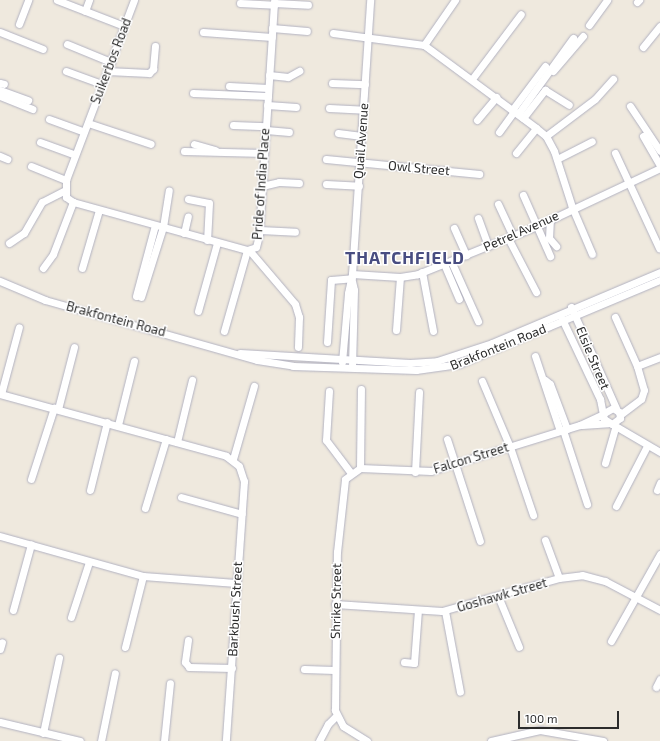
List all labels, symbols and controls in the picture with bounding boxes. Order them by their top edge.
street label: Suikerbos Road [87,16,135,106]
street label: Quail Avenue [351,102,371,180]
street label: Pride of India Place [249,127,273,241]
street label: Owl Street [387,158,451,178]
street label: Petrel Avenue [480,207,562,255]
district label: THATCHFIELD [345,248,465,268]
street label: Brakfontein Road [65,298,167,340]
street label: Brakfontein Road [448,321,548,373]
street label: Elsie Street [573,324,613,392]
street label: Falcon Street [431,439,511,477]
street label: Barkbush Street [225,561,245,657]
street label: Shrike Street [328,563,344,639]
street label: Goshawk Street [455,575,549,615]
scale bar [520,703,621,729]
text: 100 m [525,711,557,725]

